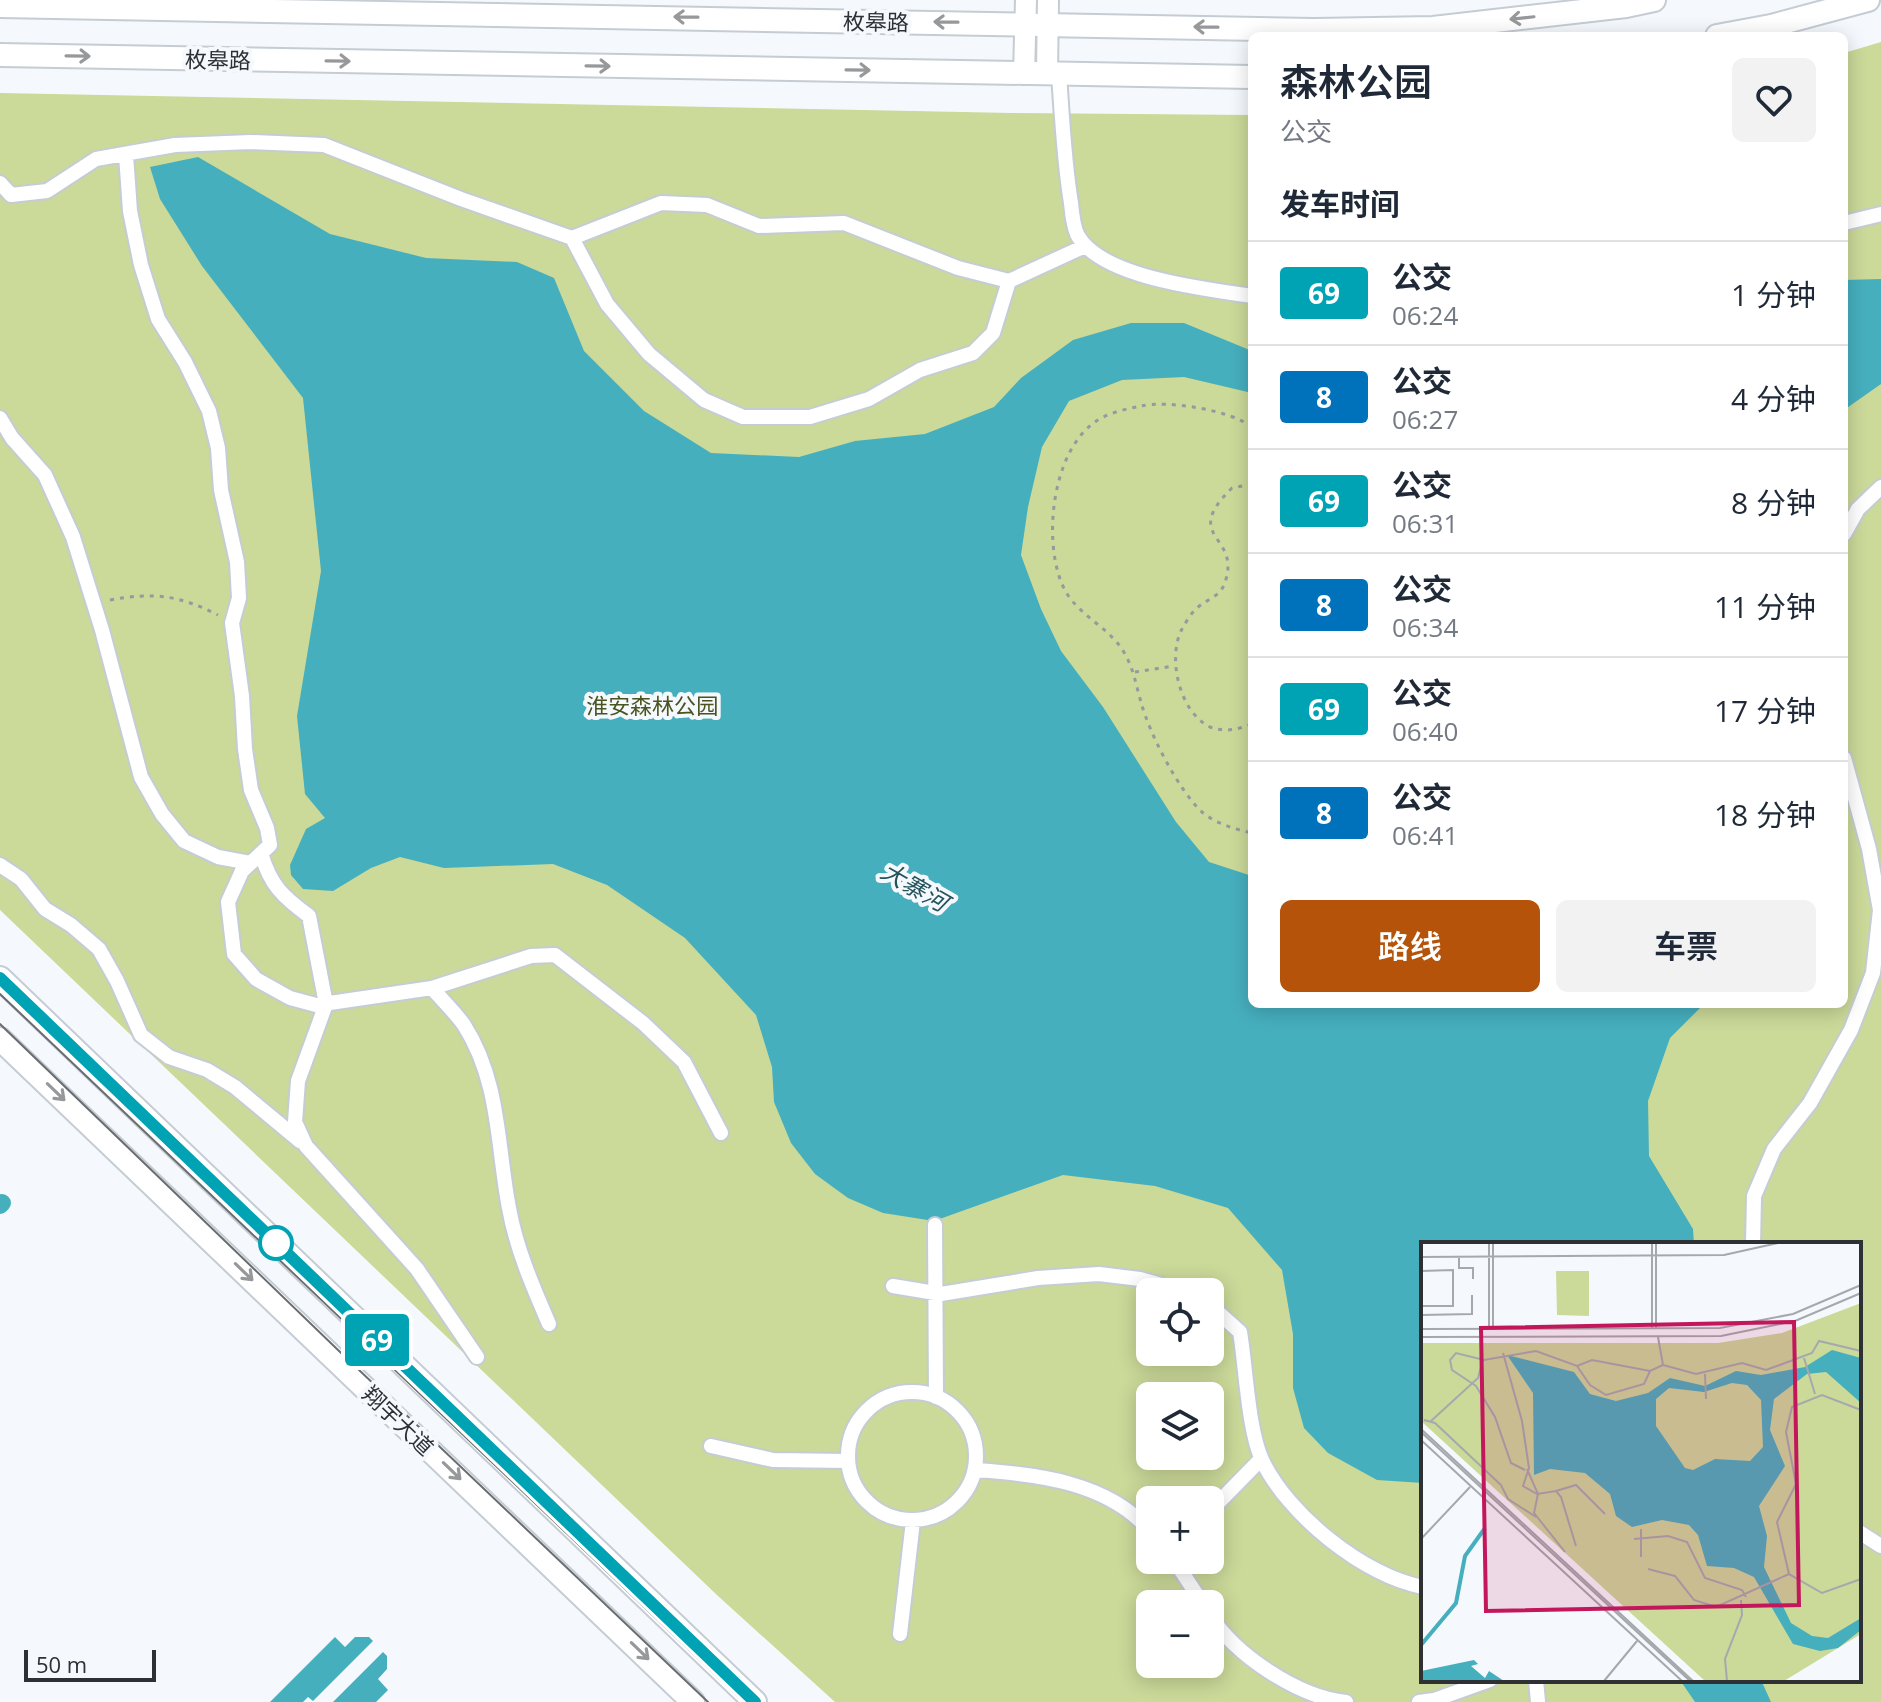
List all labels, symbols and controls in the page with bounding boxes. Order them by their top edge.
street label: 枚皋路 [843,5,909,37]
one-way arrow [673,10,700,25]
one-way arrow [1509,11,1536,26]
one-way arrow [933,14,960,30]
one-way arrow [1193,20,1220,35]
street label: 枚皋路 [185,43,251,75]
one-way arrow [64,48,91,64]
one-way arrow [324,53,351,69]
text: 森林公园 [1280,55,1432,107]
one-way arrow [584,58,611,73]
button: heart [1732,58,1816,142]
one-way arrow [844,63,871,78]
text: 公交 [1280,113,1332,149]
text: 发车时间 [1280,183,1400,224]
text: 公交 [1392,256,1452,297]
text: 69 [1308,274,1340,312]
text: 1 分钟 [1731,274,1816,315]
text: 06:24 [1392,297,1458,333]
text: 公交 [1392,360,1452,401]
text: 8 [1316,378,1332,416]
text: 4 分钟 [1731,378,1816,419]
text: 06:27 [1392,401,1458,437]
text: 公交 [1392,464,1452,505]
text: 69 [1308,482,1340,520]
text: 8 分钟 [1731,482,1816,523]
text: 06:31 [1392,505,1458,541]
text: 公交 [1392,568,1452,609]
text: 8 [1316,586,1332,624]
text: 11 分钟 [1714,586,1816,627]
text: 06:34 [1392,609,1458,645]
text: 公交 [1392,672,1452,713]
park label: 淮安森林公园 [586,690,718,720]
text: 69 [1308,690,1340,728]
text: 17 分钟 [1714,690,1816,731]
text: 06:40 [1392,713,1458,749]
text: 公交 [1392,776,1452,817]
text: 8 [1316,794,1332,832]
text: 18 分钟 [1714,794,1816,835]
text: 06:41 [1392,817,1458,853]
water label: 大寨河 [876,854,958,920]
button: 路线 [1280,900,1540,992]
button: 车票 [1556,900,1816,992]
one-way arrow [46,1083,66,1102]
unlabelled marker [259,1226,293,1260]
inset map [1421,1242,1861,1682]
one-way arrow [234,1263,254,1282]
map controls [1136,1278,1224,1678]
button: locate [1136,1278,1224,1366]
line badge: 69 [341,1314,413,1366]
text: 69 [361,1321,393,1359]
street label: 翔宇大道 [357,1379,441,1461]
button: layers [1136,1382,1224,1470]
one-way arrow [442,1462,462,1481]
button: + [1136,1486,1224,1574]
button: − [1136,1590,1224,1678]
one-way arrow [630,1641,649,1660]
scale bar [24,1646,156,1682]
text: 50 m [36,1649,87,1679]

